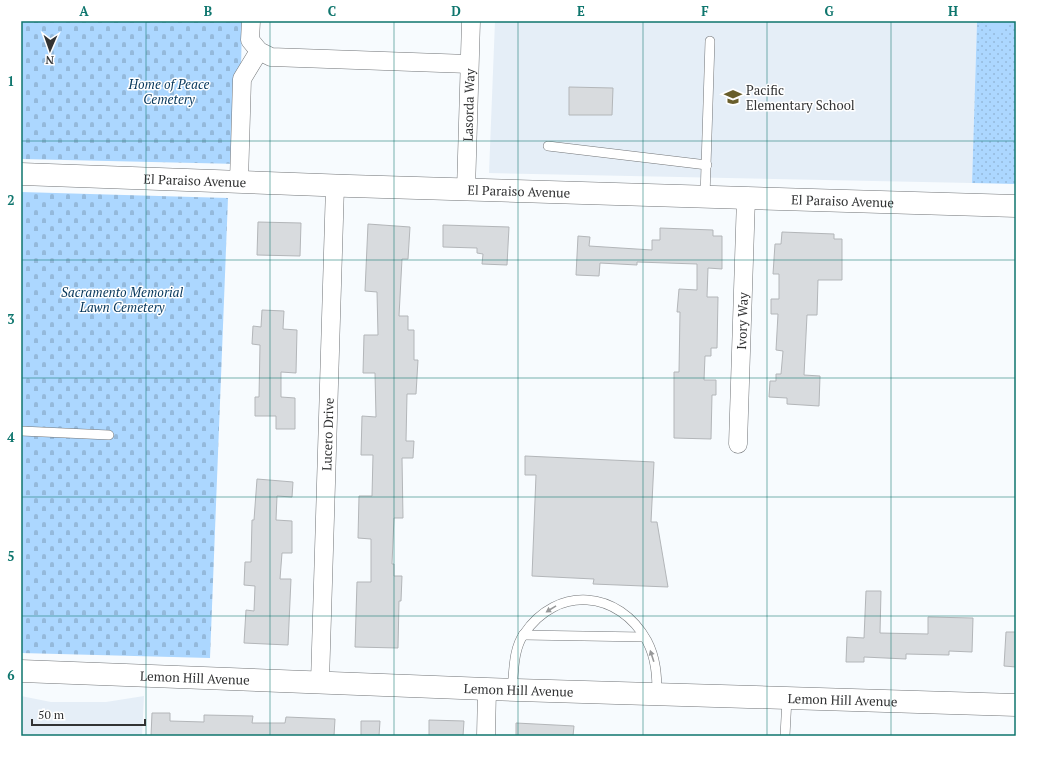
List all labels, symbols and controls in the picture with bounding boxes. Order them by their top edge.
text: A [79,2,89,20]
text: B [204,2,212,20]
text: C [328,2,336,20]
text: D [451,2,461,20]
text: E [577,2,585,20]
text: F [701,2,709,20]
text: G [824,2,834,20]
text: H [948,2,958,20]
north arrow [30,30,70,70]
text: N [45,53,54,67]
street label: Lasorda Way [458,68,479,142]
text: 1 [7,72,15,90]
park label: Home of Peace Cemetery [128,75,210,108]
place label: Pacific Elementary School [746,81,855,114]
school or university icon: Pacific Elementary School [723,87,743,107]
street label: El Paraiso Avenue [143,169,247,191]
street label: El Paraiso Avenue [467,181,570,202]
street label: El Paraiso Avenue [791,190,894,211]
text: 2 [7,191,15,209]
park label: Sacramento Memorial Lawn Cemetery [61,283,183,316]
street label: Ivory Way [732,292,752,350]
text: 3 [7,310,15,328]
street label: Lucero Drive [317,397,338,471]
text: 4 [7,428,15,446]
text: 5 [7,547,15,565]
one-way arrow [545,605,557,612]
one-way arrow [649,650,655,662]
text: 6 [7,666,15,684]
street label: Lemon Hill Avenue [140,667,250,689]
street label: Lemon Hill Avenue [463,679,574,701]
street label: Lemon Hill Avenue [787,689,898,710]
scale bar [32,701,145,727]
text: 50 m [38,707,65,722]

